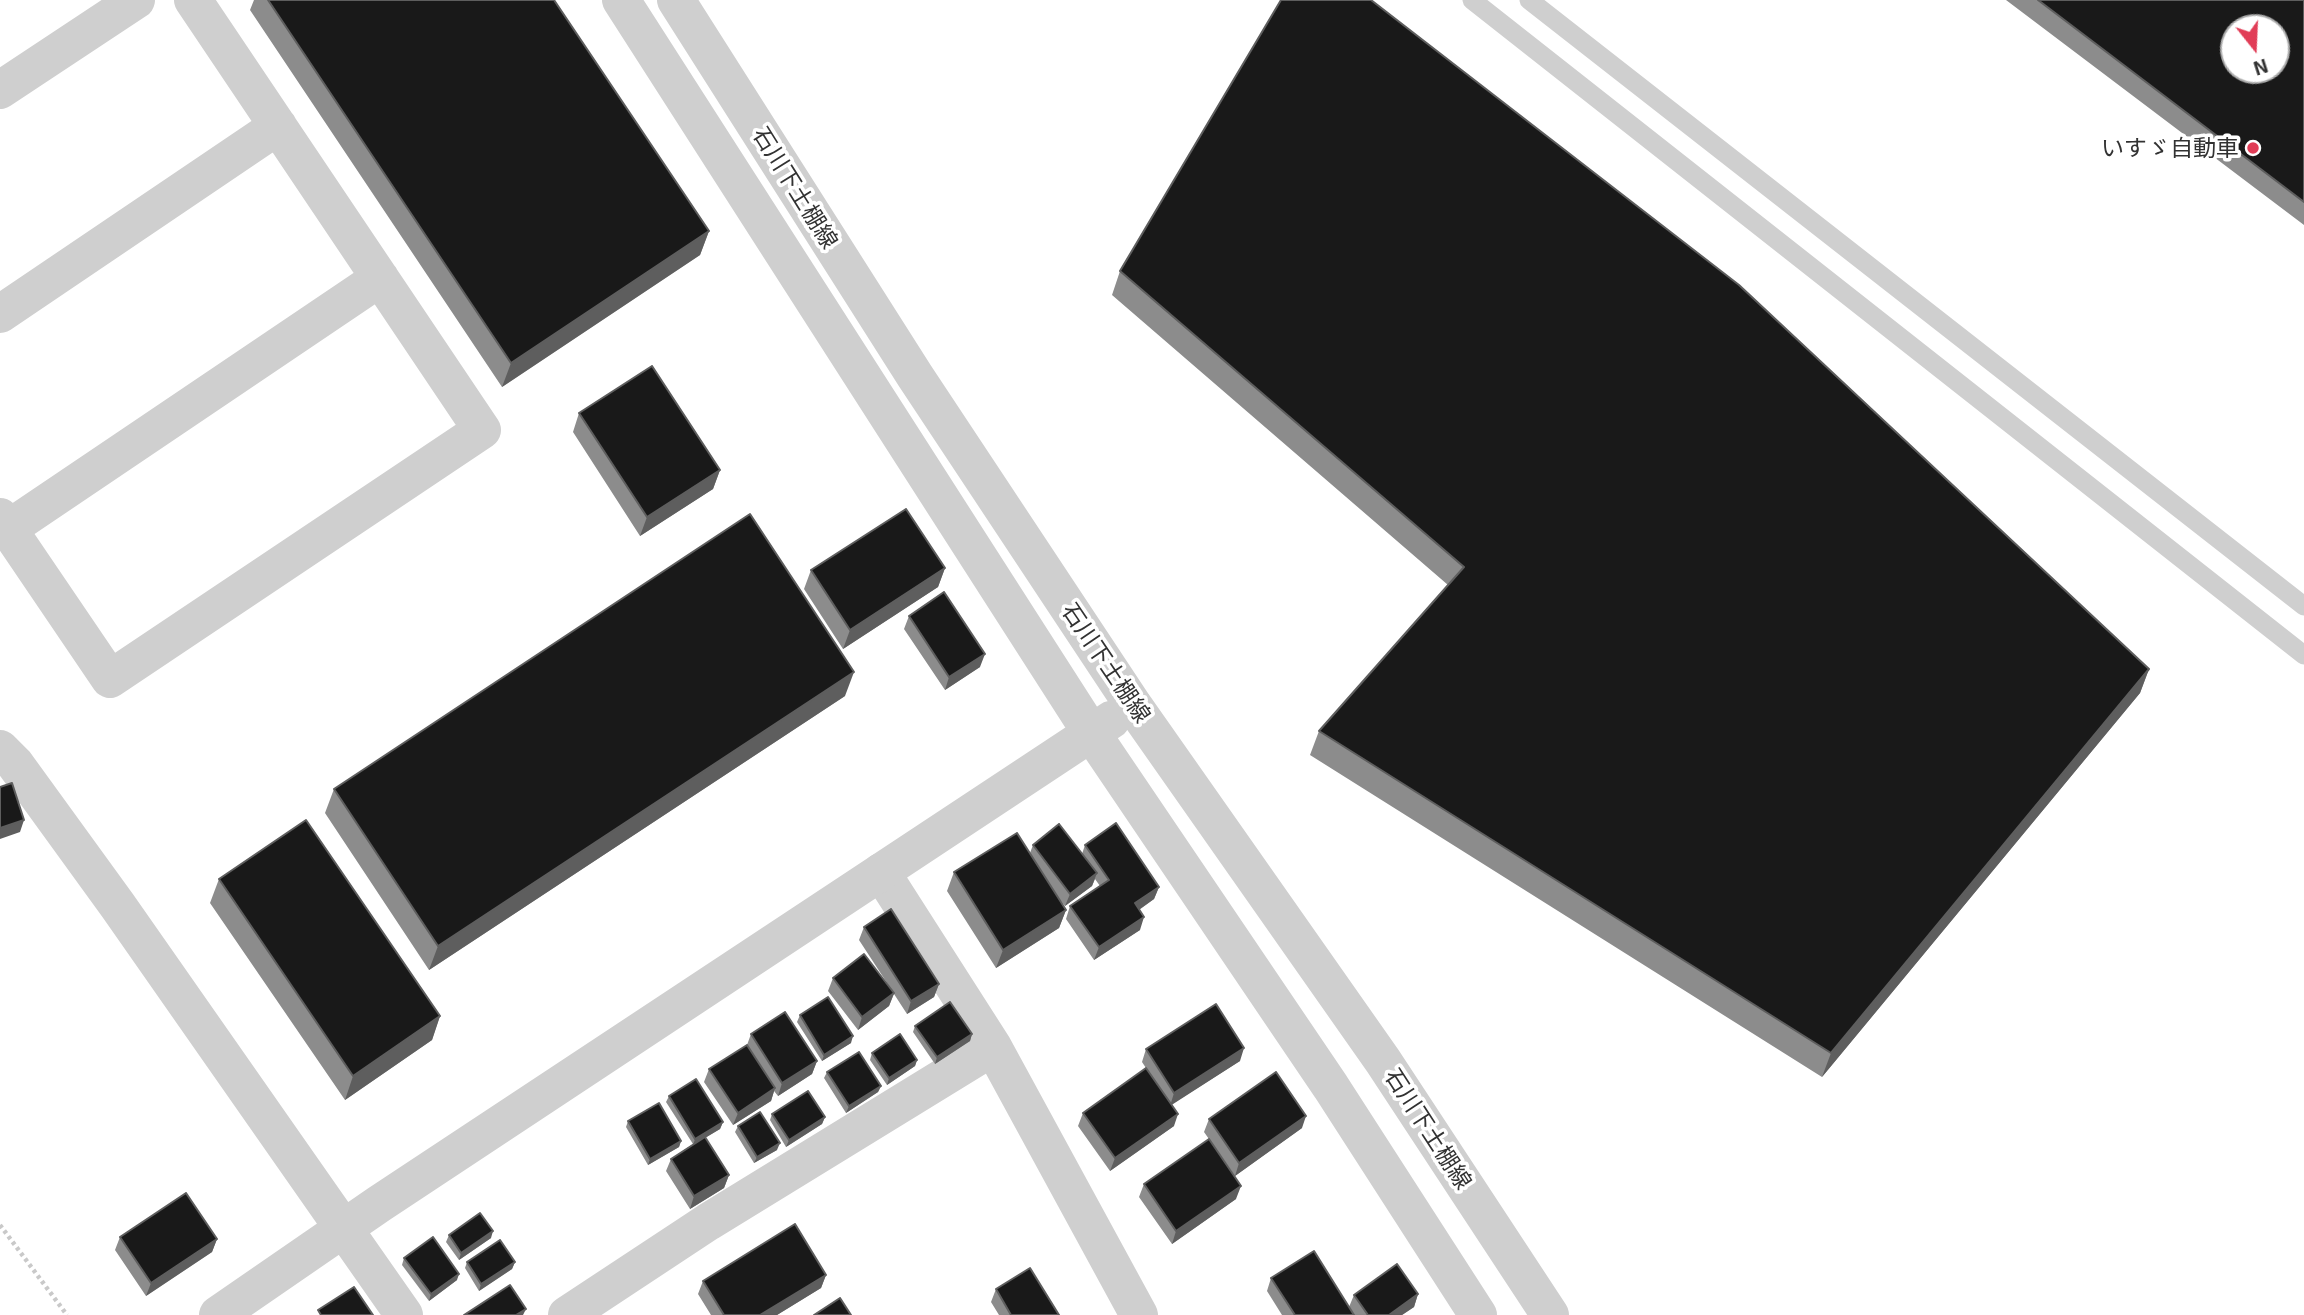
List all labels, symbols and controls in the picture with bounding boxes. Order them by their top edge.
north arrow [2220,14,2290,84]
text: N [2251,54,2271,81]
street label: 石川下土棚線 [747,122,843,254]
place label: いすゞ自動車 [2101,134,2239,162]
marker: いすゞ自動車 [2245,140,2261,156]
street label: 石川下土棚線 [1056,598,1156,728]
street label: 石川下土棚線 [1379,1064,1477,1194]

